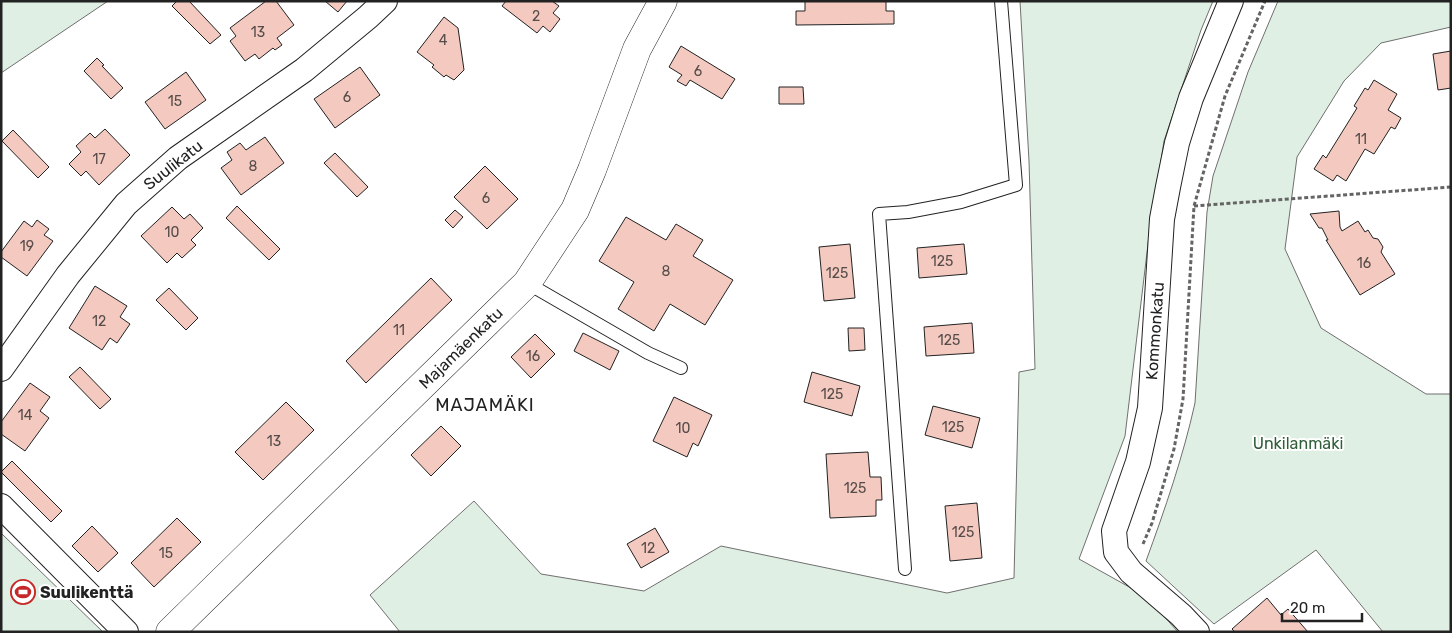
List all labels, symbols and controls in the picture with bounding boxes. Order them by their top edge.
house number: 2 [532,8,540,25]
house number: 13 [251,24,265,41]
house number: 4 [439,32,448,49]
house number: 6 [694,63,702,80]
house number: 6 [343,89,351,106]
house number: 15 [168,93,182,110]
house number: 11 [1355,131,1367,148]
street label: Suulikatu [140,136,206,194]
house number: 17 [92,151,106,168]
house number: 8 [249,158,258,175]
house number: 6 [482,190,490,207]
house number: 10 [165,224,180,241]
house number: 19 [20,238,34,255]
house number: 125 [931,253,953,270]
house number: 16 [1357,255,1371,272]
house number: 8 [662,263,671,280]
house number: 125 [826,265,848,282]
street label: Kommonkatu [1142,281,1168,381]
street label: Majamäenkatu [415,303,507,393]
house number: 12 [92,313,106,330]
house number: 11 [393,322,405,339]
house number: 125 [938,332,960,349]
house number: 16 [526,348,540,365]
house number: 125 [821,386,843,403]
district label: MAJAMÄKI [435,394,535,416]
house number: 14 [18,407,33,424]
house number: 125 [942,419,964,436]
house number: 10 [676,420,691,437]
house number: 13 [267,433,281,450]
park label: Unkilanmäki [1253,434,1343,453]
house number: 125 [844,480,866,497]
house number: 125 [952,524,974,541]
house number: 12 [641,540,655,557]
house number: 15 [159,545,173,562]
sports icon: Suulikenttä [10,579,36,605]
place label: Suulikenttä [40,583,133,602]
scale bar [1282,590,1362,622]
text: 20 m [1290,599,1325,617]

